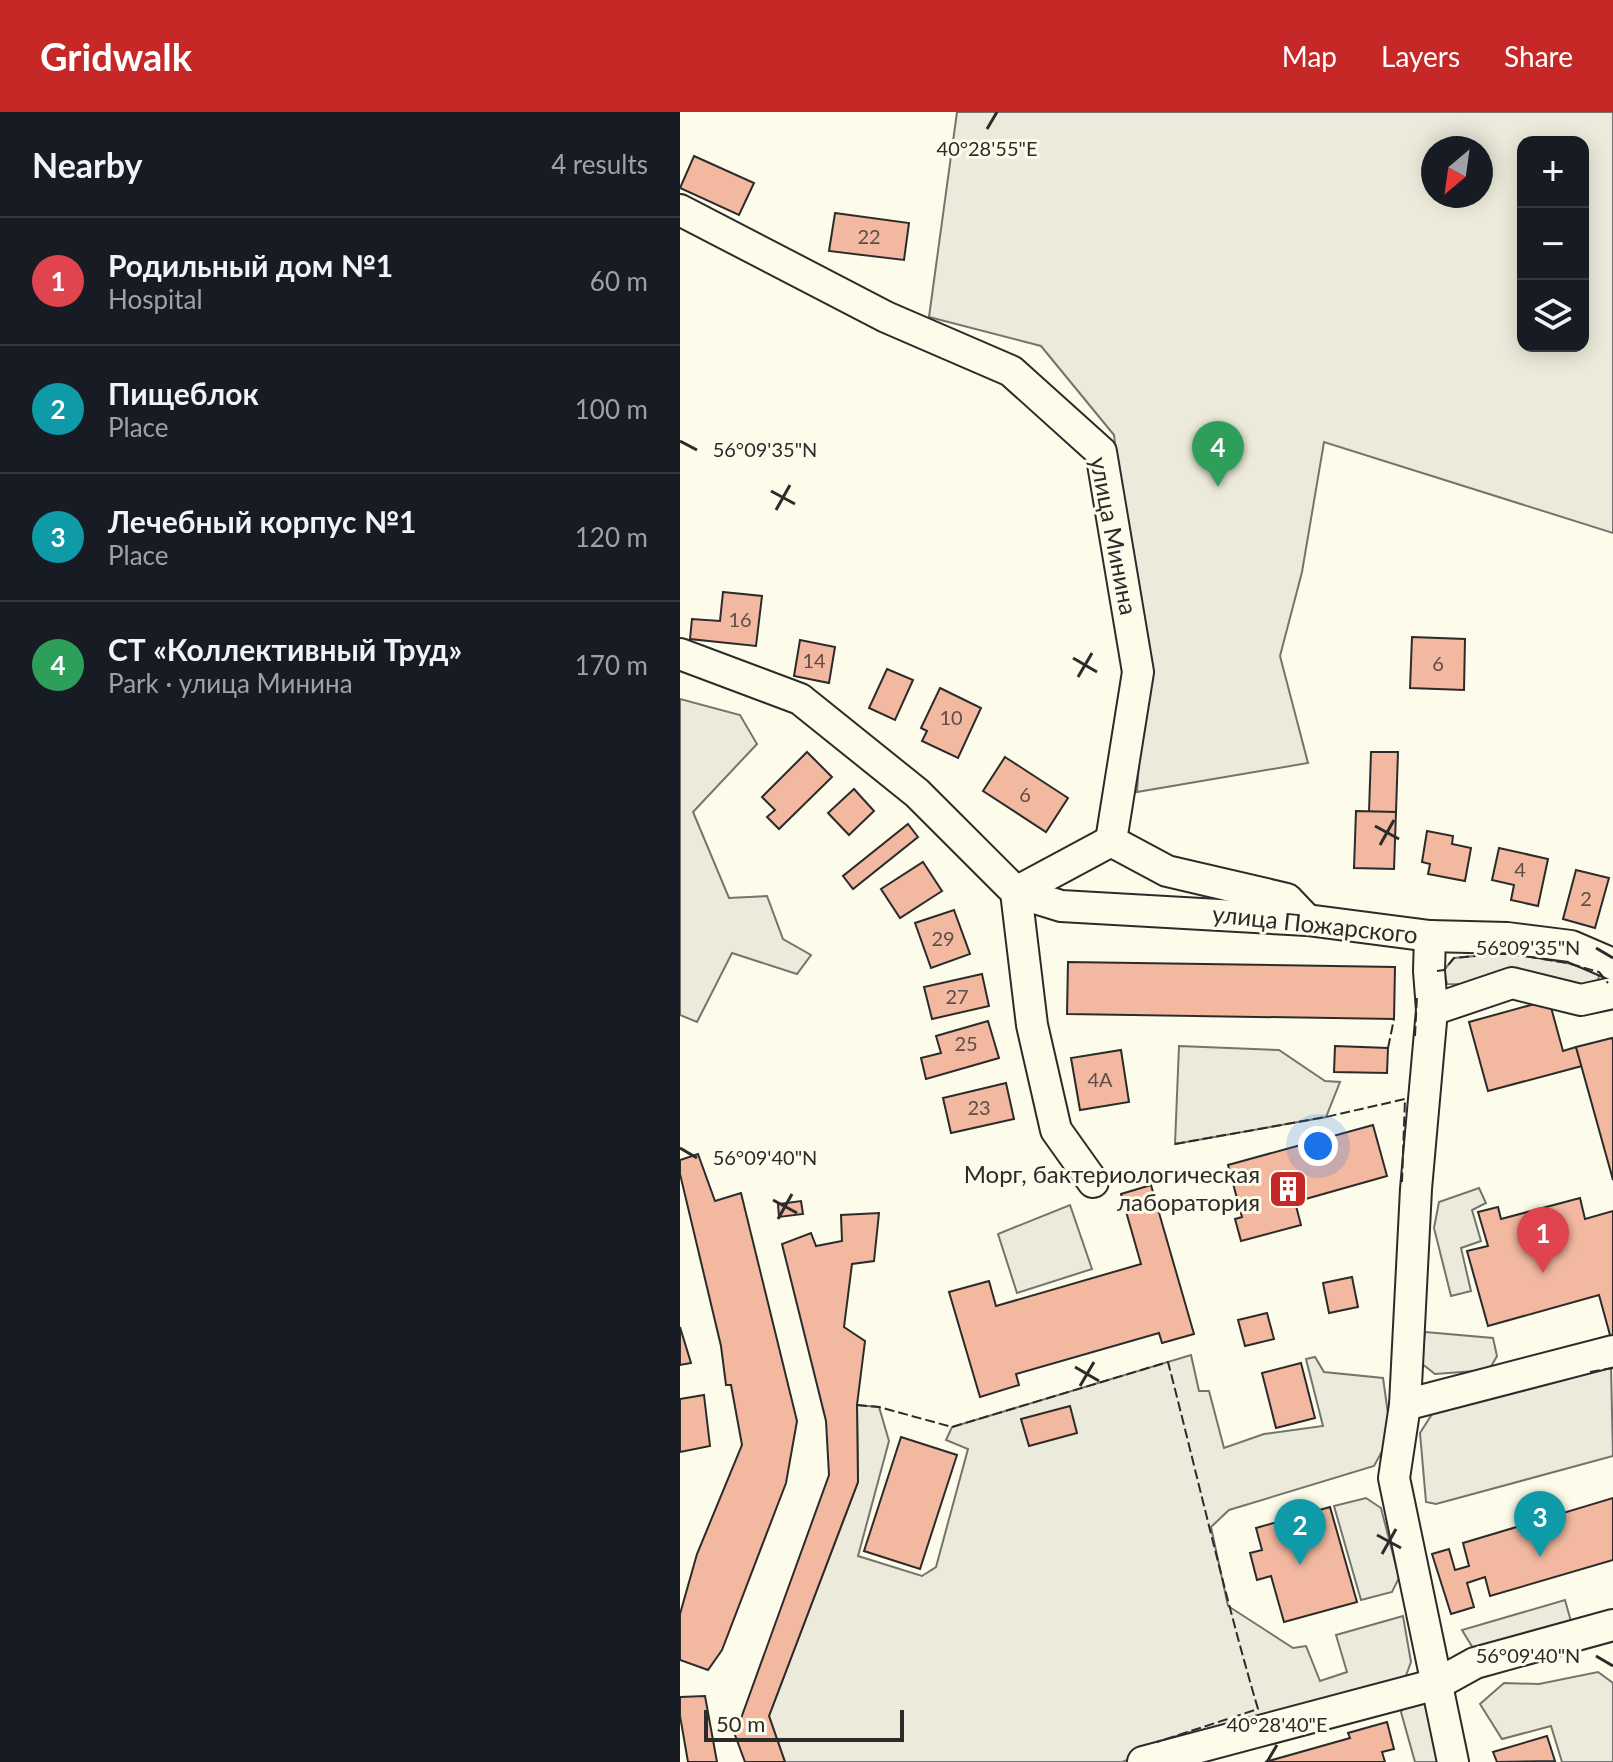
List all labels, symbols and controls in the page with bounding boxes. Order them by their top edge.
text: Gridwalk [40,33,192,79]
text: Map [1282,39,1337,73]
text: Layers [1381,39,1460,73]
text: Share [1504,39,1573,73]
text: 40°28'55"E [937,136,1037,160]
north arrow [1421,136,1493,208]
map controls [1517,136,1589,352]
button: + [1517,136,1589,208]
text: Nearby [32,144,143,185]
text: 4 results [551,148,648,180]
button: − [1517,208,1589,280]
house number: 22 [857,224,881,248]
text: Родильный дом №1 [108,247,393,283]
text: 1 [50,265,66,297]
text: 60 m [590,265,648,297]
button: layers [1517,280,1589,352]
text: Hospital [108,283,203,315]
text: Пищеблок [108,375,259,411]
text: 2 [50,393,66,425]
text: 100 m [575,393,648,425]
text: Place [108,411,169,443]
pin: 4 [1192,421,1244,487]
text: 56°09'35"N [713,437,817,461]
street label: улица Минина [1085,454,1144,617]
text: Лечебный корпус №1 [108,503,416,539]
text: 3 [50,521,66,553]
text: 120 m [575,521,648,553]
text: Place [108,539,169,571]
house number: 16 [728,607,752,631]
text: СТ «Коллективный Труд» [108,631,462,667]
house number: 14 [802,648,826,672]
text: 4 [50,649,66,681]
text: 170 m [575,649,648,681]
house number: 6 [1432,651,1444,675]
text: Park · улица Минина [108,667,353,699]
house number: 10 [939,705,963,729]
house number: 6 [1019,782,1031,806]
house number: 4 [1514,857,1526,881]
house number: 2 [1580,886,1592,910]
street label: улица Пожарского [1211,898,1419,949]
house number: 29 [931,926,955,950]
text: 56°09'35"N [1476,935,1580,959]
house number: 27 [945,984,969,1008]
house number: 25 [954,1031,978,1055]
house number: 4А [1087,1067,1113,1091]
house number: 23 [967,1095,991,1119]
your location [1298,1126,1338,1166]
text: 56°09'40"N [713,1145,817,1169]
place label: Морг, бактериологическая лаборатория [964,1159,1260,1216]
building icon: Морг, бактериологическая лаборатория [1267,1168,1309,1210]
pin: 1 [1517,1207,1569,1273]
pin: 3 [1514,1491,1566,1557]
pin: 2 [1274,1499,1326,1565]
text: 56°09'40"N [1476,1643,1580,1667]
scale bar [704,1706,904,1742]
text: 50 m [716,1710,765,1737]
text: 40°28'40"E [1227,1712,1327,1736]

